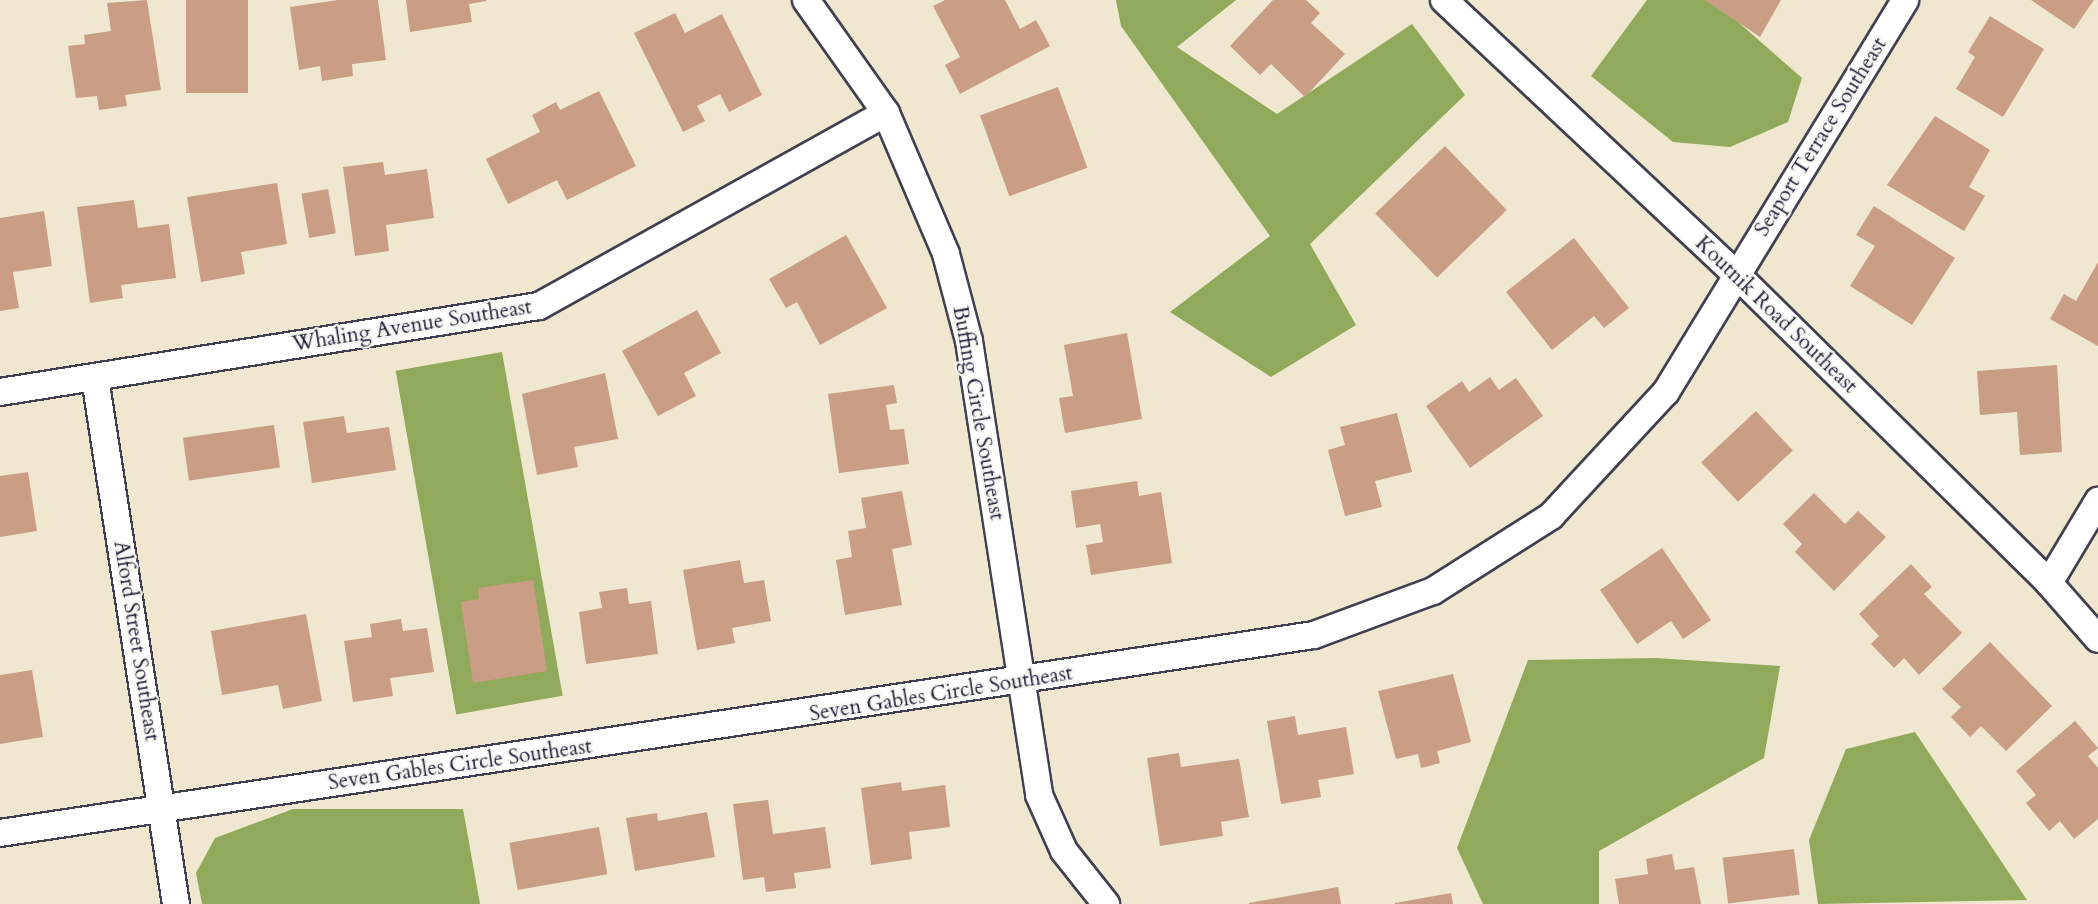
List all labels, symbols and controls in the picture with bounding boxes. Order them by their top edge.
street label: Seaport Terrace Southeast [1750,33,1892,241]
street label: Koutnik Road Southeast [1690,231,1862,399]
street label: Whaling Avenue Southeast [291,295,533,357]
street label: Buffing Circle Southeast [947,304,1009,522]
street label: Alford Street Southeast [108,539,164,743]
street label: Seven Gables Circle Southeast [808,661,1074,727]
street label: Seven Gables Circle Southeast [327,734,593,796]

